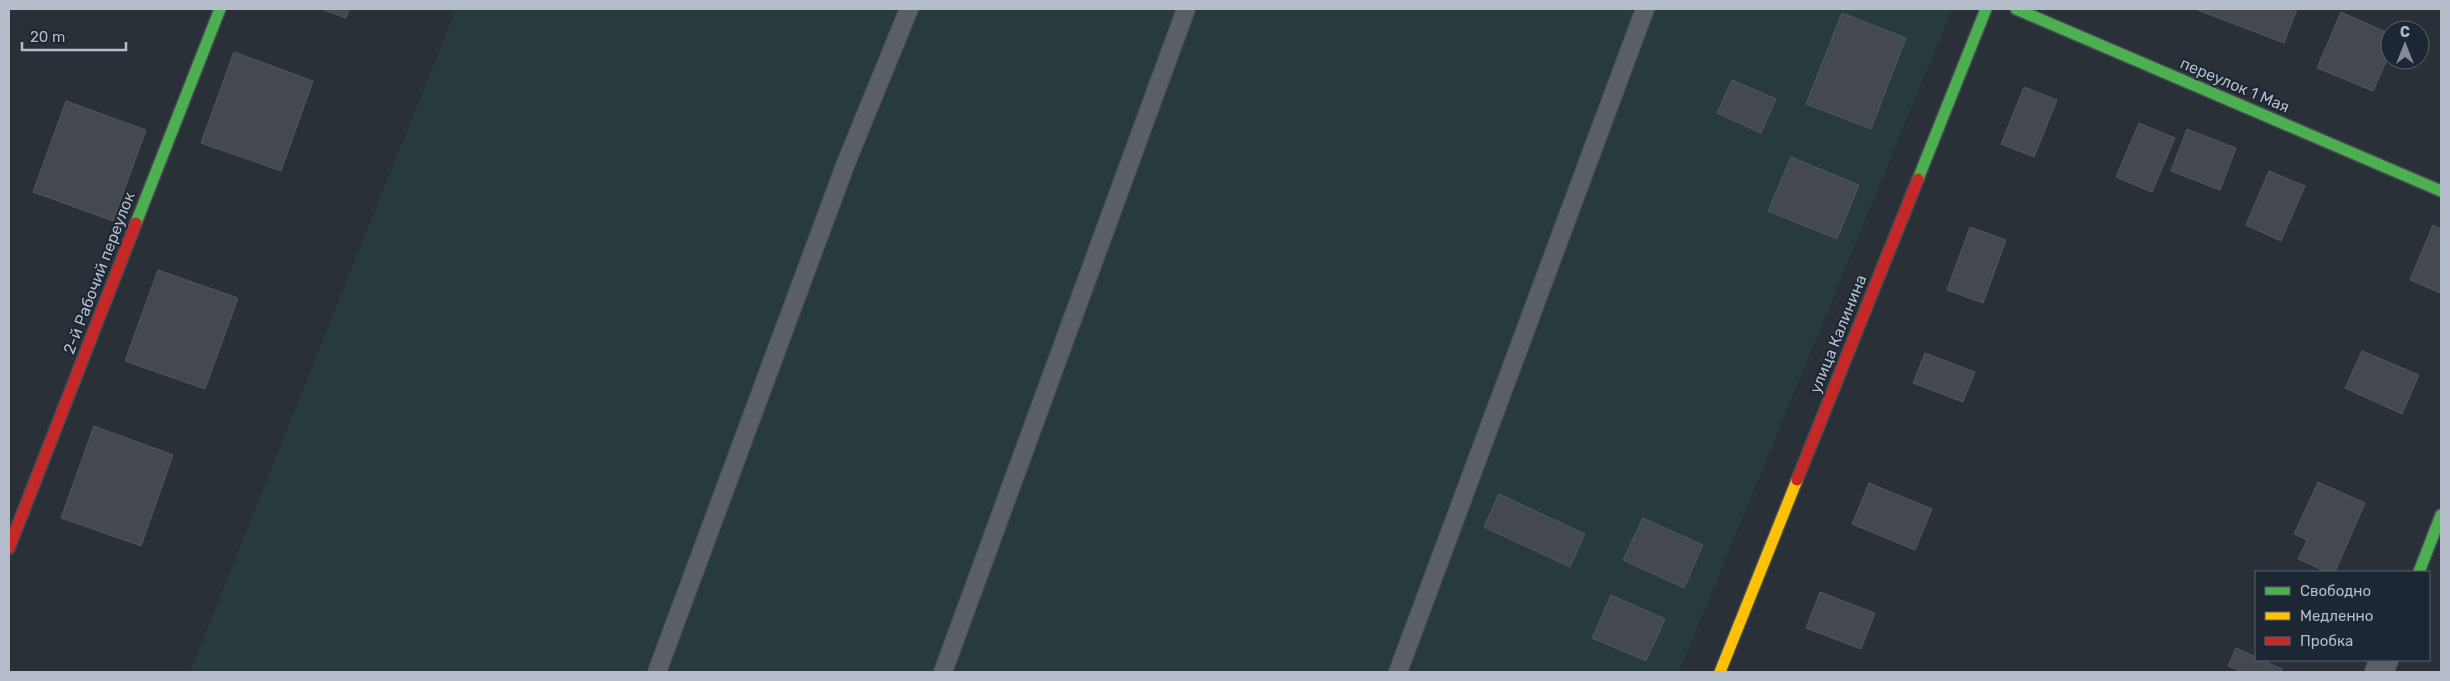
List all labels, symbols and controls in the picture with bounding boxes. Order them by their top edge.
scale bar [22,20,126,52]
north arrow [2380,20,2430,70]
text: С [2400,24,2410,41]
text: 20 m [30,28,65,46]
street label: переулок 1 Мая [2177,53,2293,117]
street label: 2-й Рабочий переулок [59,189,139,357]
street label: улица Калинина [1806,272,1870,396]
legend [2255,571,2430,661]
text: Свободно [2300,582,2371,600]
text: Медленно [2300,607,2373,625]
text: Пробка [2300,632,2353,650]

